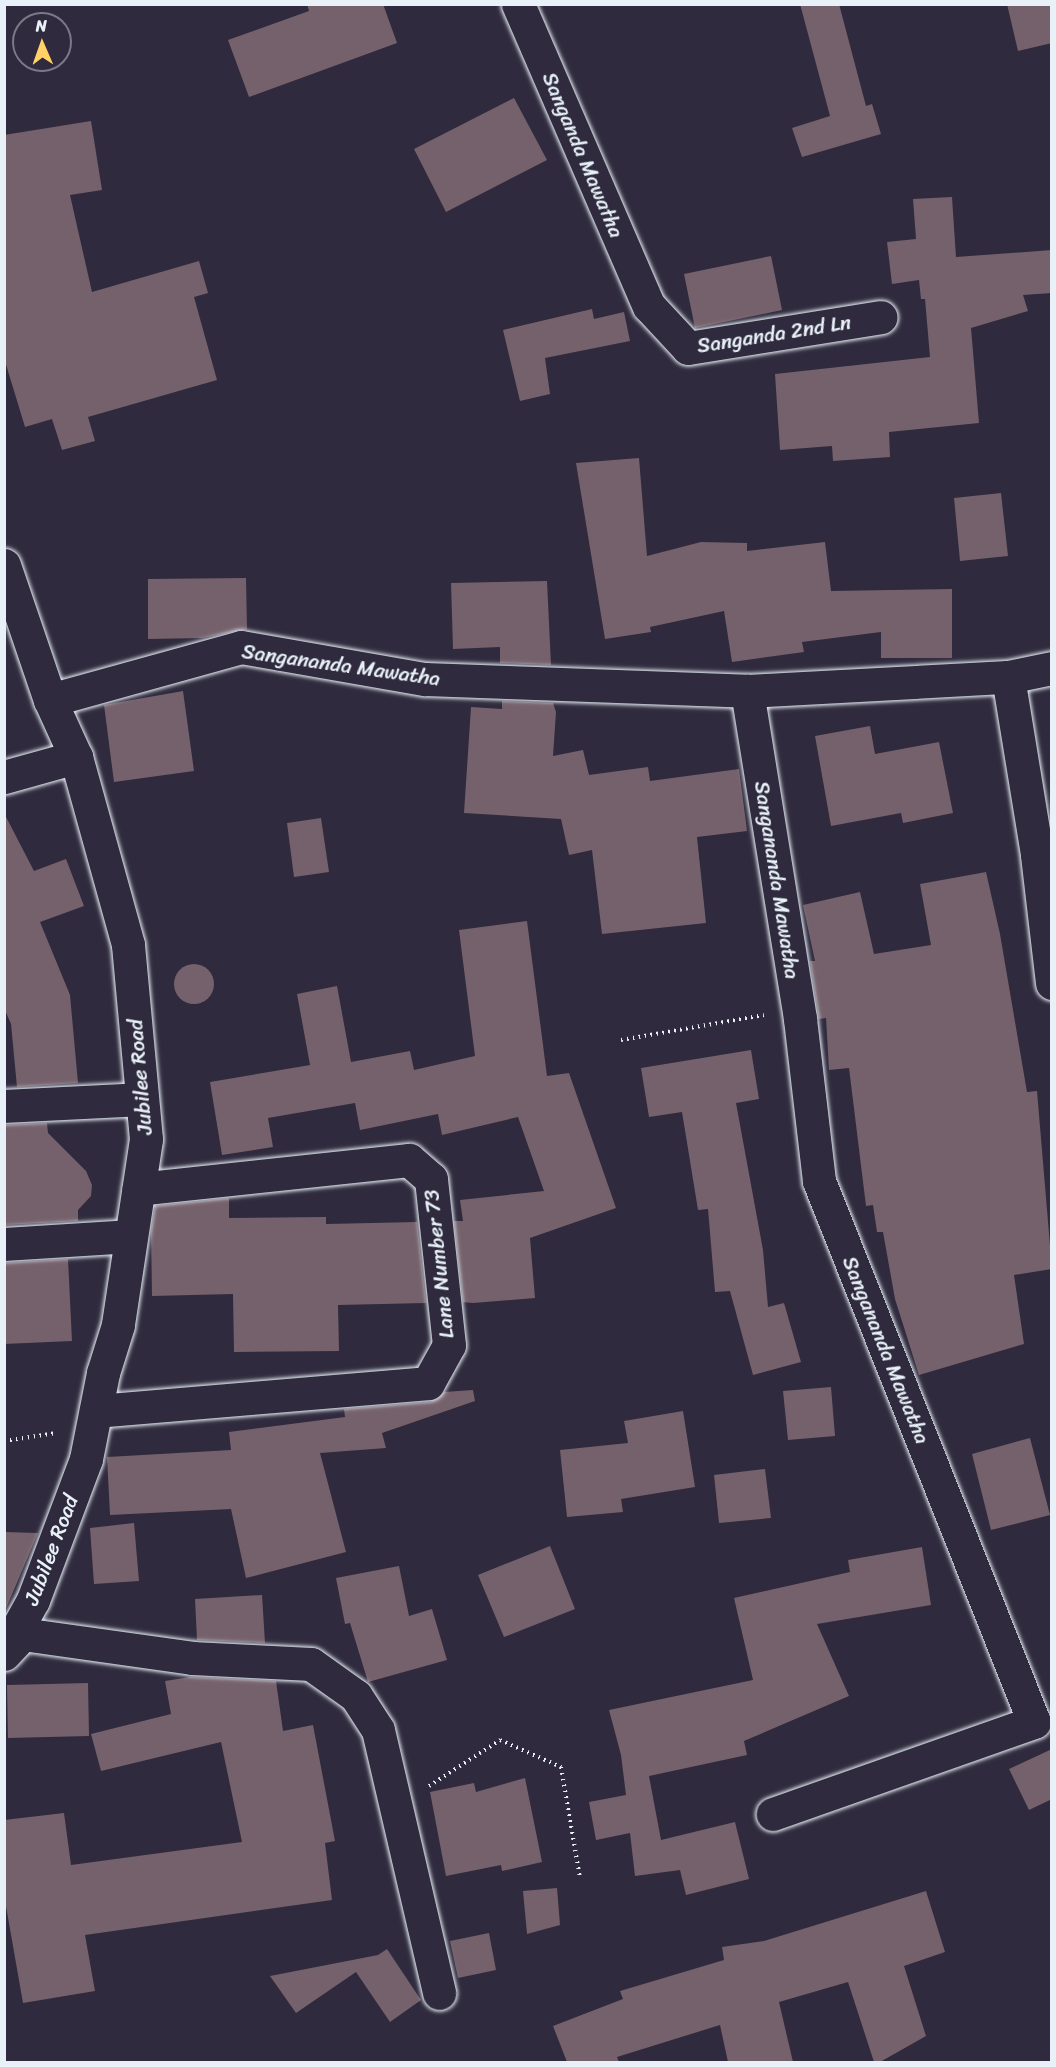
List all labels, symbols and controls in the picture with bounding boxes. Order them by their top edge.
text: N [35,11,47,40]
north arrow [12,12,72,72]
street label: Sanganda Mawatha [537,68,629,242]
street label: Sanganda 2nd Ln [695,309,853,359]
street label: Sangananda Mawatha [240,639,442,691]
street label: Sangananda Mawatha [749,779,805,981]
street label: Jubilee Road [122,1018,158,1136]
street label: Lane Number 73 [419,1188,459,1340]
street label: Sangananda Mawatha [837,1253,935,1447]
street label: Jubilee Road [18,1491,84,1609]

